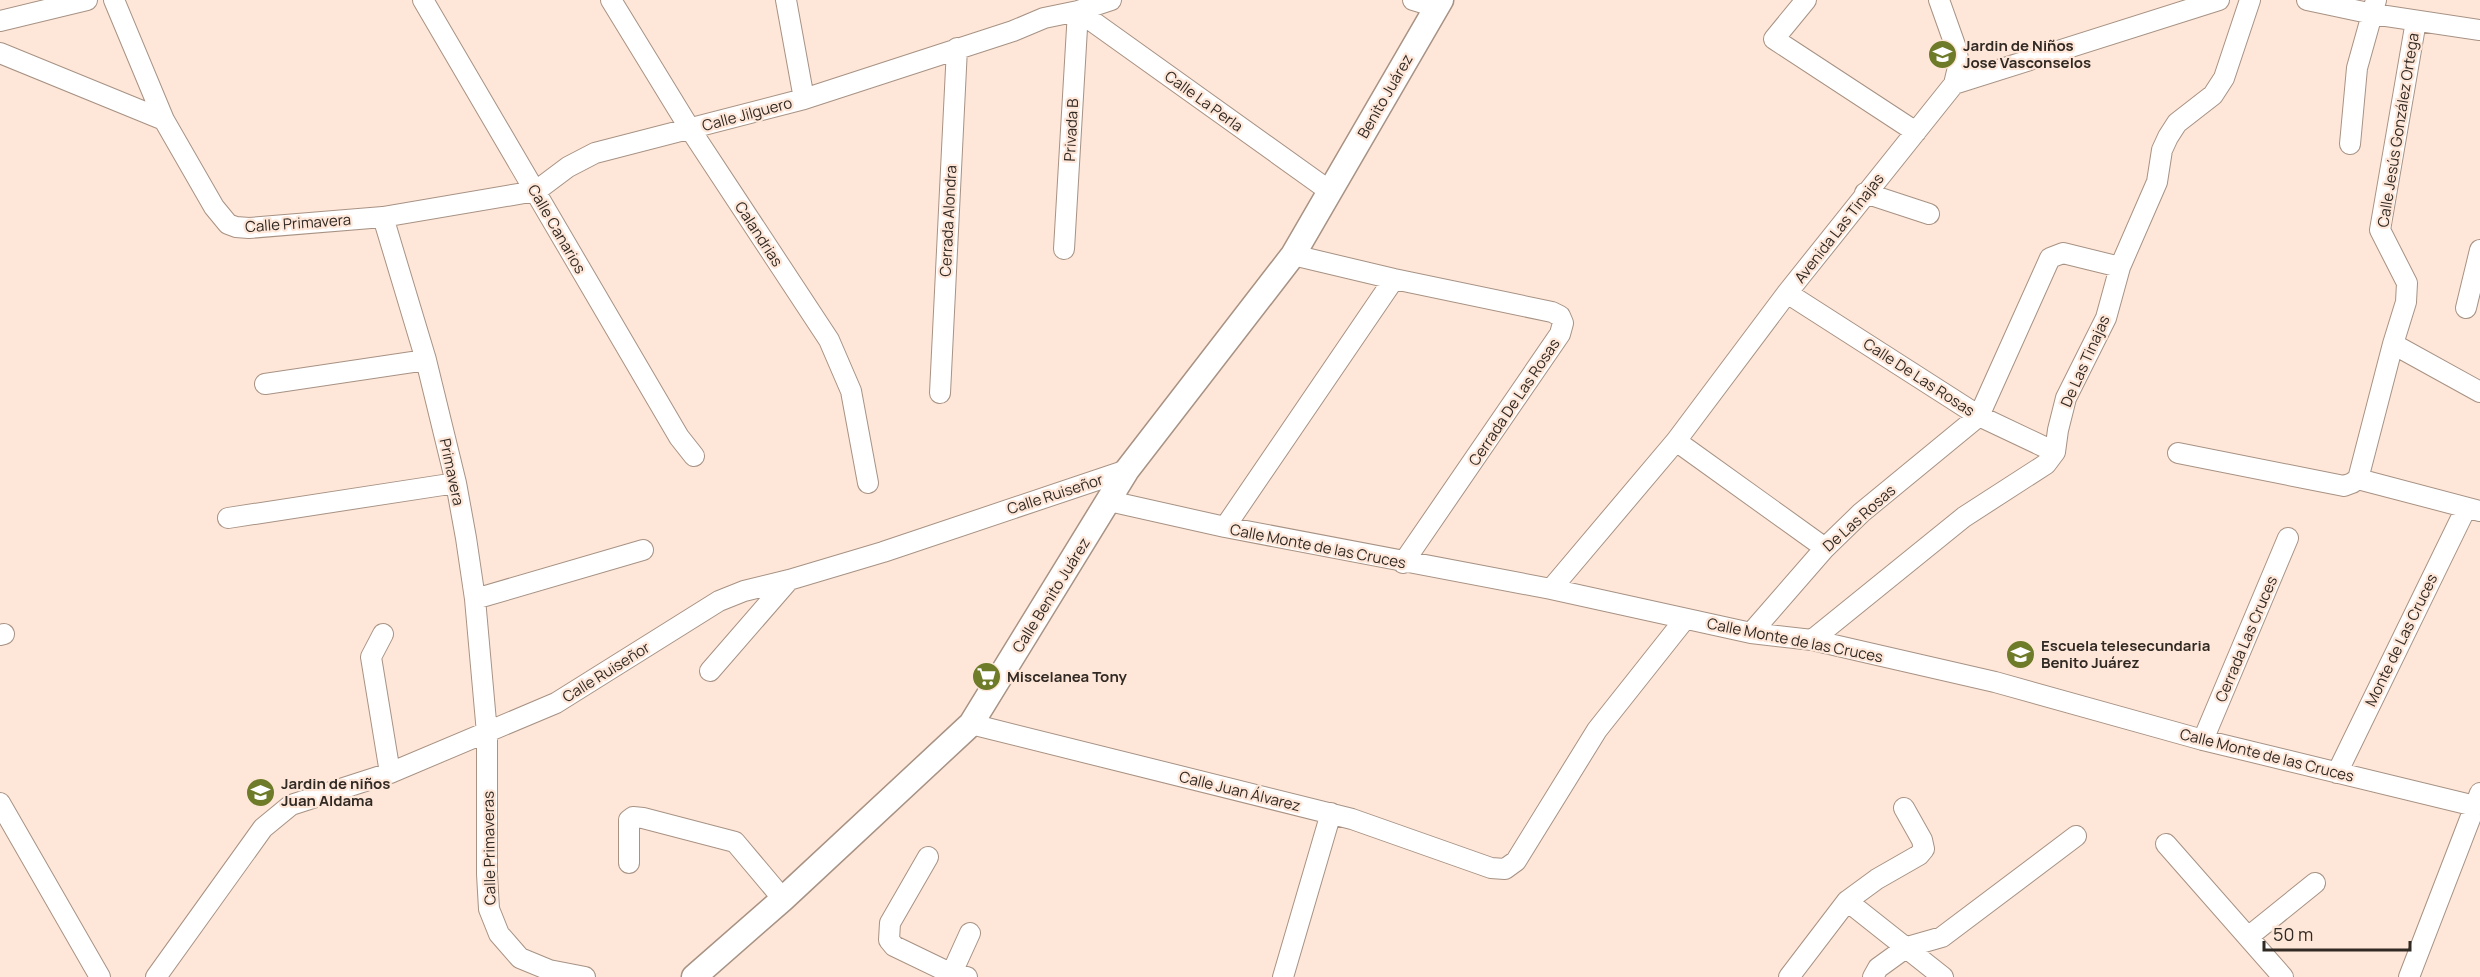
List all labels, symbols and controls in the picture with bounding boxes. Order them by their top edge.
street label: Calle Jesús González Ortega [2372,31,2424,229]
place label: Jardin de Niños Jose Vasconselos [1963,35,2091,73]
school or university icon: Jardin de Niños Jose Vasconselos [1926,38,1958,70]
street label: Benito Juárez [1352,50,1418,142]
street label: Calle La Perla [1161,66,1247,136]
street label: Calle Jilguero [700,92,795,136]
street label: Privada B [1059,98,1083,162]
street label: Cerrada Alondra [935,165,961,277]
street label: Avenida Las Tinajas [1790,169,1889,287]
street label: Calle Canarios [523,181,591,278]
street label: Calandrias [730,197,788,271]
street label: Calle Primavera [244,209,352,237]
street label: De Las Tinajas [2055,312,2115,410]
street label: Calle De Las Rosas [1859,333,1979,421]
street label: Cerrada De Las Rosas [1463,334,1565,470]
street label: Primavera [435,436,469,508]
street label: Calle Ruiseñor [1004,468,1106,519]
street label: De Las Rosas [1818,480,1900,556]
street label: Calle Monte de las Cruces [1228,519,1408,573]
street label: Calle Benito Juárez [1007,534,1095,656]
street label: Monte de Las Cruces [2360,570,2442,710]
street label: Cerrada Las Cruces [2210,573,2282,705]
street label: Calle Monte de las Cruces [1705,613,1885,667]
place label: Escuela telesecundaria Benito Juárez [2041,635,2210,673]
street label: Calle Ruiseñor [558,636,654,707]
school or university icon: Escuela telesecundaria Benito Juárez [2004,638,2036,670]
supermarket icon: Miscelanea Tony [970,660,1002,692]
place label: Miscelanea Tony [1007,666,1127,687]
street label: Calle Monte de las Cruces [2178,723,2356,787]
street label: Calle Juan Álvarez [1177,766,1303,816]
place label: Jardin de niños Juan Aldama [281,773,390,811]
school or university icon: Jardin de niños Juan Aldama [244,776,276,808]
street label: Calle Primaveras [478,791,500,905]
scale bar [2264,914,2410,952]
text: 50 m [2273,922,2313,946]

